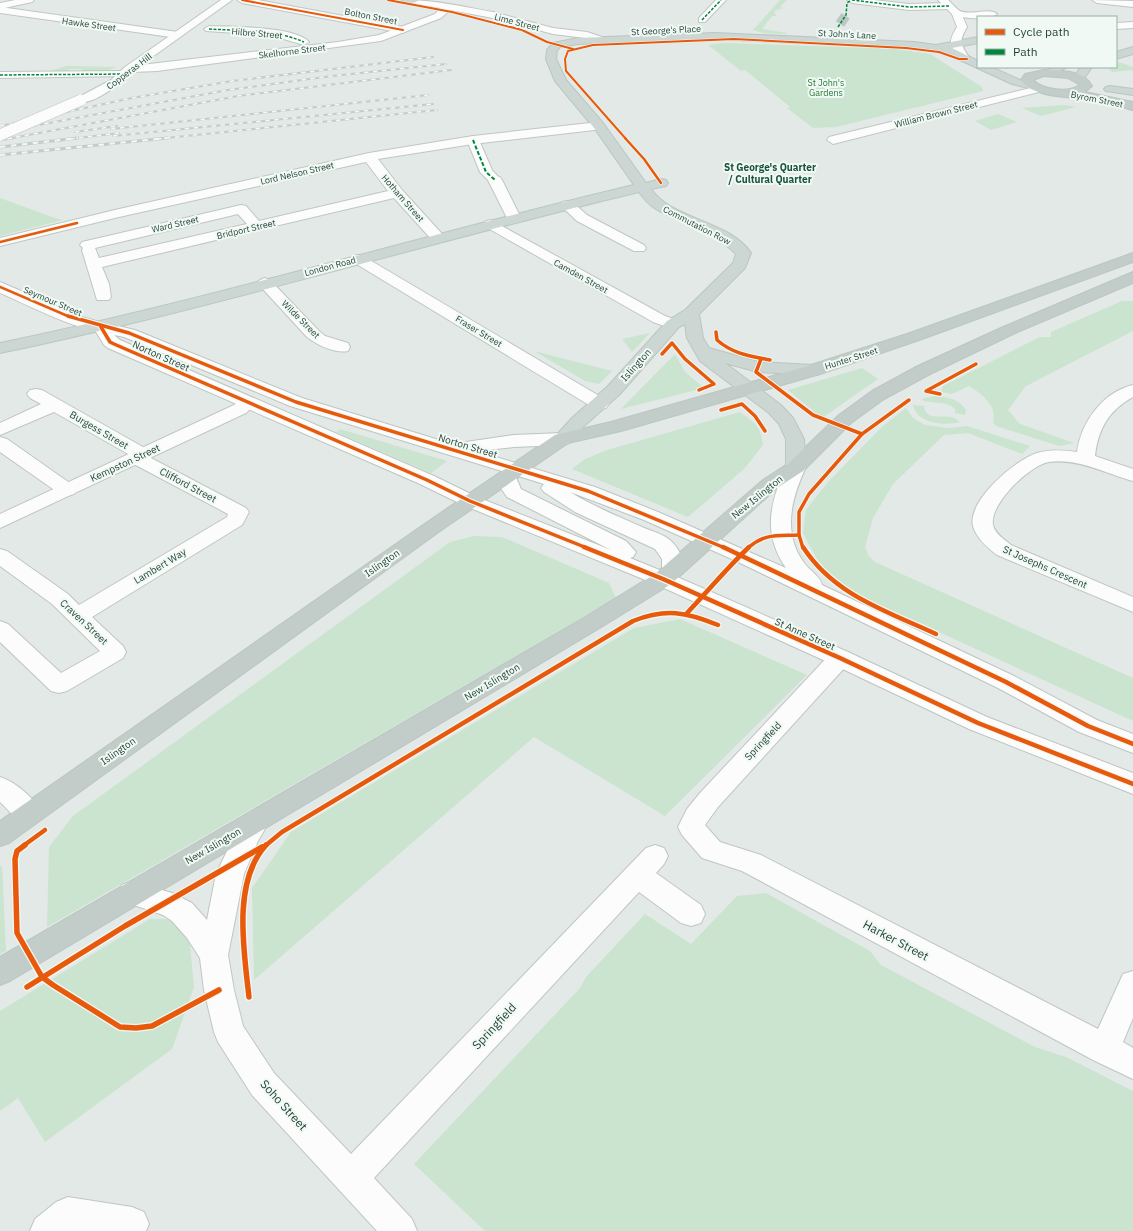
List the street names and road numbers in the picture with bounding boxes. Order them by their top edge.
street label: Bolton Street [344,6,398,26]
street label: Lime Street [493,11,541,33]
street label: Hawke Street [61,15,117,33]
street label: St George's Place [631,23,701,37]
street label: Hilbre Street [231,25,283,41]
street label: St John's Lane [818,27,876,41]
street label: Skelhorne Street [258,41,326,61]
street label: Copperas Hill [104,50,154,92]
street label: Byrom Street [1070,89,1124,109]
street label: William Brown Street [893,98,979,130]
street label: Lord Nelson Street [259,159,335,187]
street label: Hotham Street [379,172,427,224]
street label: Commutation Row [661,203,733,247]
street label: Ward Street [150,213,200,235]
street label: Bridport Street [215,217,277,241]
street label: London Road [303,254,357,278]
street label: Camden Street [552,257,610,295]
street label: Seymour Street [22,284,84,318]
street label: Wilde Street [280,298,322,340]
street label: Fraser Street [454,313,504,349]
street label: Norton Street [131,338,192,375]
street label: Hunter Street [823,344,879,372]
street label: Islington [618,346,654,384]
street label: Burgess Street [67,408,131,452]
street label: Norton Street [437,431,499,461]
street label: Kempston Street [88,441,162,485]
street label: Clifford Street [157,465,219,506]
street label: New Islington [729,472,785,522]
street label: St Josephs Crescent [1001,542,1090,592]
street label: Lambert Way [131,545,189,587]
street label: Islington [362,546,402,580]
street label: Craven Street [57,596,111,648]
street label: St Anne Street [773,615,838,653]
street label: New Islington [462,660,522,704]
street label: Springfield [742,719,784,763]
street label: Islington [98,734,138,768]
street label: New Islington [183,825,243,867]
street label: Harker Street [861,916,931,964]
street label: Springfield [469,1000,519,1052]
street label: Soho Street [257,1077,311,1133]

